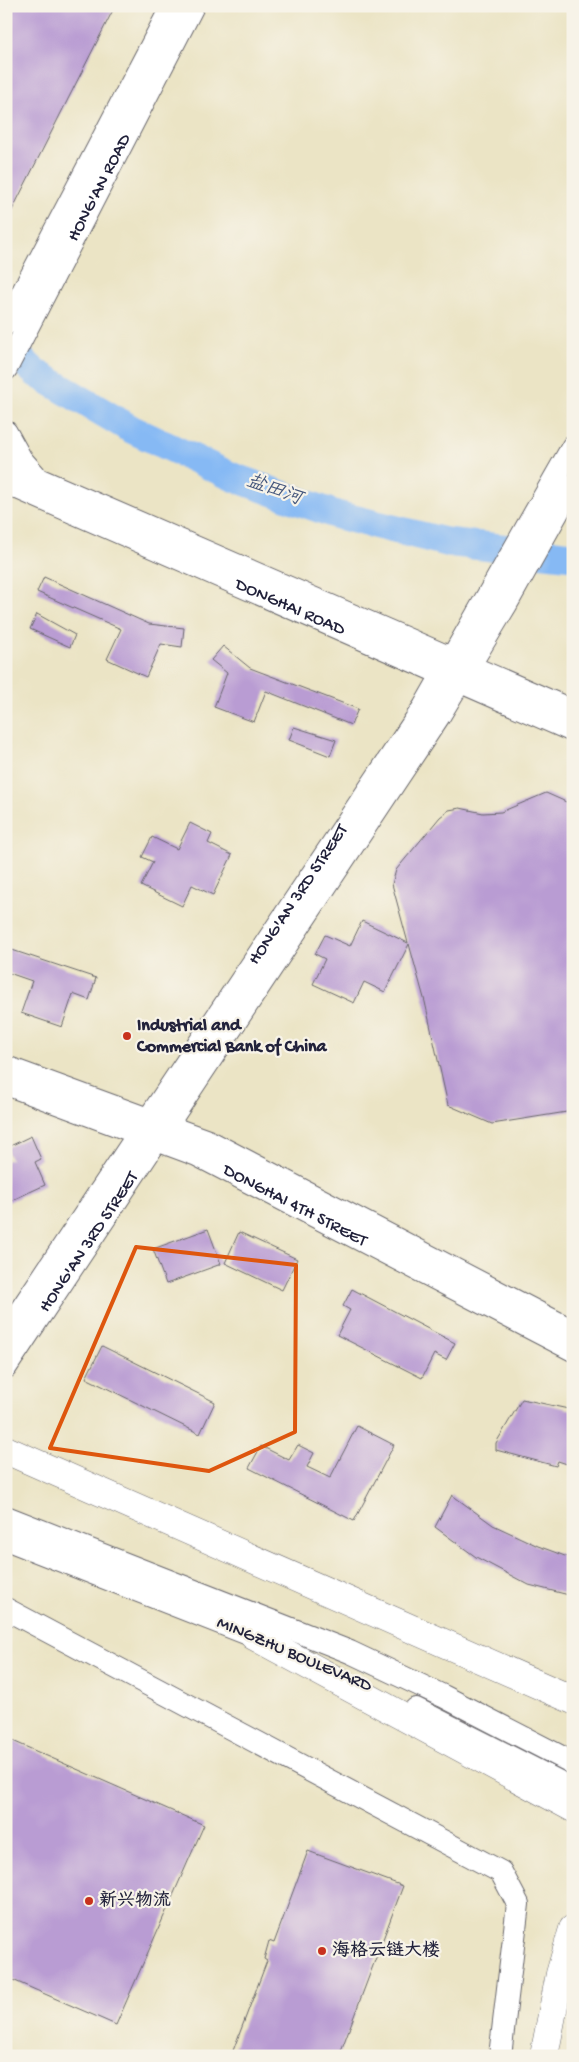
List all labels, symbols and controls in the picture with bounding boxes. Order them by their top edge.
street label: HONG'AN ROAD [63,130,136,245]
water label: 盐田河 [243,470,308,513]
street label: DONGHAI ROAD [231,574,348,641]
street label: HONG'AN 3RD STREET [244,820,353,969]
place label: Industrial and Commercial Bank of China [136,1016,328,1058]
marker: Industrial and Commercial Bank of China [121,1030,133,1042]
street label: DONGHAI 4TH STREET [218,1159,371,1252]
street label: HONG'AN 3RD STREET [35,1167,144,1316]
street label: MINGZHU BOULEVARD [213,1613,375,1697]
place label: 新兴物流 [99,1890,171,1912]
marker: 新兴物流 [83,1895,95,1907]
place label: 海格云链大楼 [332,1940,440,1962]
marker: 海格云链大楼 [316,1945,328,1957]

